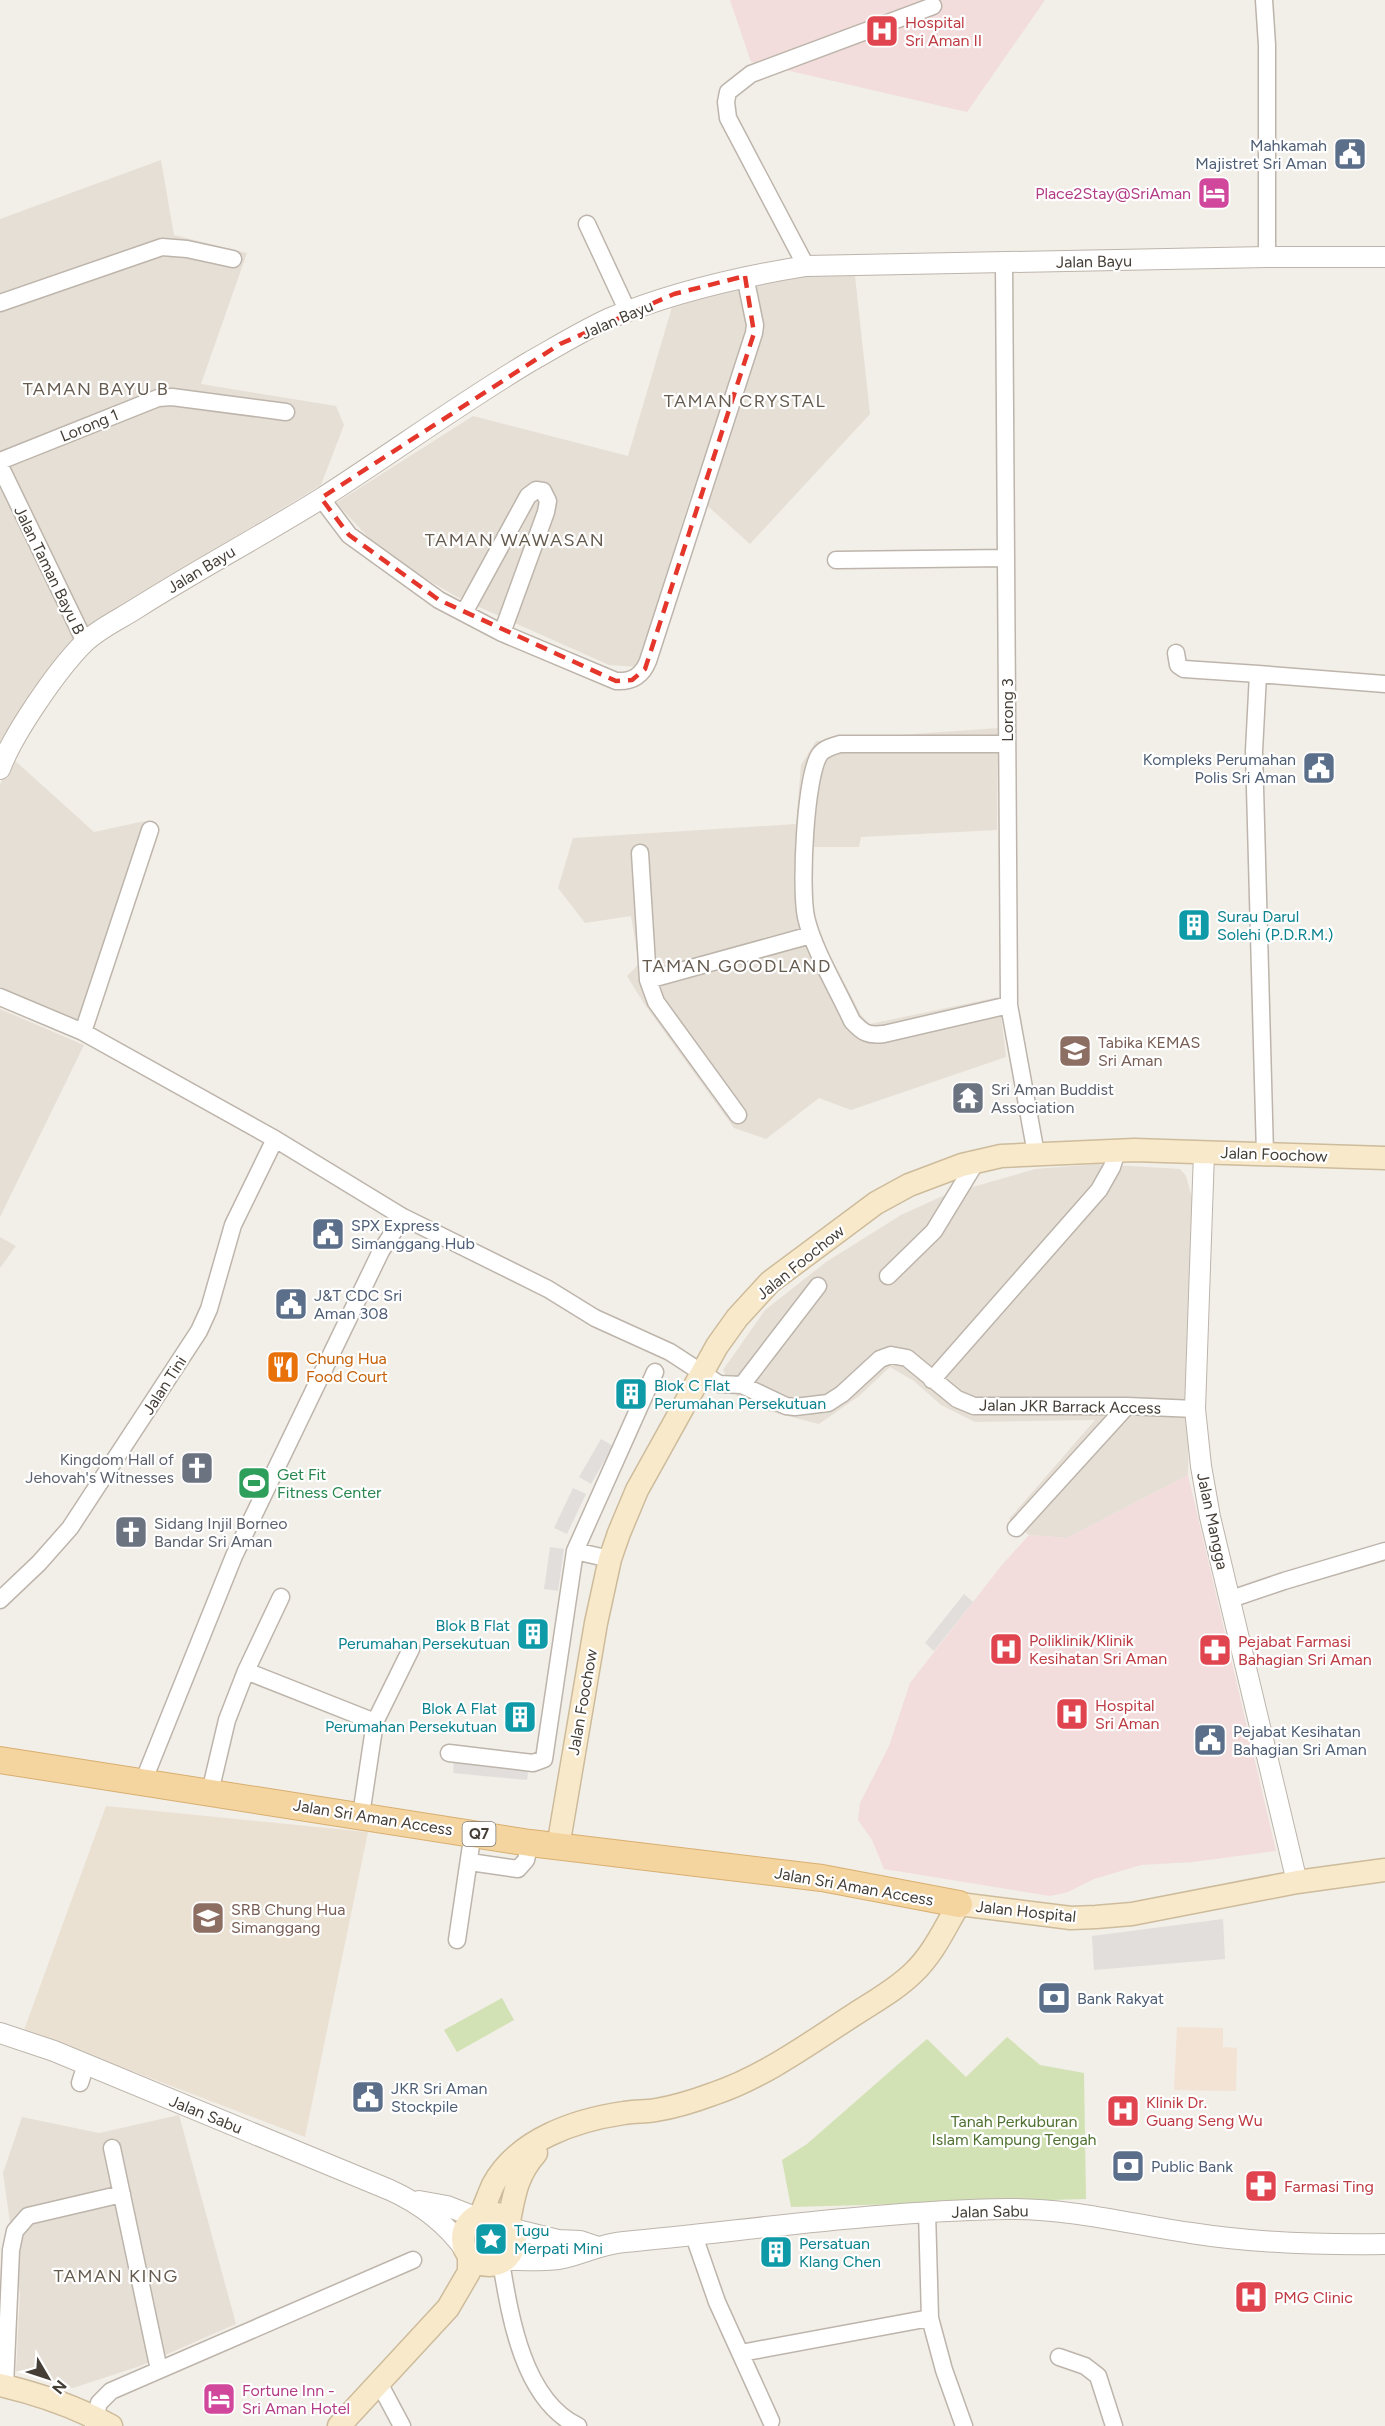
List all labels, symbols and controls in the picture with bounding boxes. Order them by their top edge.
hospital icon: Hospital Sri Aman II [864,13,900,49]
place label: Hospital Sri Aman II [905,13,982,50]
place label: Mahkamah Majistret Sri Aman [1195,136,1327,173]
public building icon: Mahkamah Majistret Sri Aman [1332,136,1368,172]
hotel icon: Place2Stay@SriAman [1196,175,1232,211]
place label: Place2Stay@SriAman [1035,184,1191,203]
street label: Jalan Bayu [1056,251,1132,272]
street label: Jalan Bayu [578,296,656,343]
district label: TAMAN BAYU B [23,378,169,400]
district label: TAMAN CRYSTAL [664,390,826,412]
street label: Lorong 1 [57,405,121,446]
street label: Jalan Taman Bayu B [10,503,89,638]
district label: TAMAN WAWASAN [425,529,605,551]
street label: Jalan Bayu [164,542,239,597]
street label: Lorong 3 [998,678,1017,742]
place label: Kompleks Perumahan Polis Sri Aman [1143,750,1296,787]
public building icon: Kompleks Perumahan Polis Sri Aman [1301,750,1337,786]
building icon: Surau Darul Solehi (P.D.R.M.) [1176,907,1212,943]
place label: Surau Darul Solehi (P.D.R.M.) [1217,907,1333,944]
district label: TAMAN GOODLAND [642,955,832,977]
school or university icon: Tabika KEMAS Sri Aman [1057,1033,1093,1069]
place label: Tabika KEMAS Sri Aman [1098,1033,1200,1070]
temple icon: Sri Aman Buddist Association [950,1080,986,1116]
place label: Sri Aman Buddist Association [991,1080,1114,1117]
street label: Jalan Foochow [1220,1143,1328,1166]
public building icon: SPX Express Simanggang Hub [310,1216,346,1252]
place label: SPX Express Simanggang Hub [351,1216,475,1253]
street label: Jalan Foochow [753,1221,848,1304]
public building icon: J&T CDC Sri Aman 308 [273,1286,309,1322]
place label: J&T CDC Sri Aman 308 [314,1286,402,1323]
restaurant icon: Chung Hua Food Court [265,1349,301,1385]
place label: Chung Hua Food Court [306,1349,388,1386]
street label: Jalan Tini [138,1352,190,1418]
building icon: Blok C Flat Perumahan Persekutuan [613,1376,649,1412]
place label: Blok C Flat Perumahan Persekutuan [654,1376,826,1413]
street label: Jalan JKR Barrack Access [979,1395,1161,1418]
place label: Kingdom Hall of Jehovah's Witnesses [25,1450,174,1487]
church icon: Kingdom Hall of Jehovah's Witnesses [179,1450,215,1486]
sports icon: Get Fit Fitness Center [236,1465,272,1501]
place label: Get Fit Fitness Center [277,1465,382,1502]
street label: Jalan Mangga [1193,1471,1232,1571]
church icon: Sidang Injil Borneo Bandar Sri Aman [113,1514,149,1550]
place label: Sidang Injil Borneo Bandar Sri Aman [154,1514,288,1551]
place label: Blok B Flat Perumahan Persekutuan [338,1616,510,1653]
building icon: Blok B Flat Perumahan Persekutuan [515,1616,551,1652]
hospital icon: Poliklinik/Klinik Kesihatan Sri Aman [988,1631,1024,1667]
place label: Poliklinik/Klinik Kesihatan Sri Aman [1029,1631,1167,1668]
pharmacy icon: Pejabat Farmasi Bahagian Sri Aman [1197,1632,1233,1668]
place label: Pejabat Farmasi Bahagian Sri Aman [1238,1632,1372,1669]
street label: Jalan Foochow [564,1647,601,1757]
hospital icon: Hospital Sri Aman [1054,1696,1090,1732]
place label: Hospital Sri Aman [1095,1696,1160,1733]
place label: Blok A Flat Perumahan Persekutuan [325,1699,497,1736]
building icon: Blok A Flat Perumahan Persekutuan [502,1699,538,1735]
public building icon: Pejabat Kesihatan Bahagian Sri Aman [1192,1722,1228,1758]
place label: Pejabat Kesihatan Bahagian Sri Aman [1233,1722,1367,1759]
street label: Jalan Sri Aman Access [292,1796,454,1839]
road number: Q7 [462,1822,496,1846]
street label: Jalan Sri Aman Access [773,1863,935,1910]
street label: Jalan Hospital [975,1897,1077,1926]
school or university icon: SRB Chung Hua Simanggang [190,1900,226,1936]
place label: SRB Chung Hua Simanggang [231,1900,345,1937]
bank icon: Bank Rakyat [1036,1980,1072,2016]
place label: Bank Rakyat [1077,1989,1164,2008]
public building icon: JKR Sri Aman Stockpile [350,2079,386,2115]
place label: JKR Sri Aman Stockpile [391,2079,487,2116]
street label: Jalan Sabu [166,2091,245,2138]
hospital icon: Klinik Dr. Guang Seng Wu [1105,2093,1141,2129]
place label: Klinik Dr. Guang Seng Wu [1146,2093,1263,2130]
park label: Tanah Perkuburan Islam Kampung Tengah [931,2112,1097,2149]
bank icon: Public Bank [1110,2148,1146,2184]
place label: Public Bank [1151,2157,1233,2176]
pharmacy icon: Farmasi Ting [1243,2168,1279,2204]
place label: Farmasi Ting [1284,2177,1374,2196]
street label: Jalan Sabu [951,2201,1029,2222]
place icon: Tugu Merpati Mini [473,2221,509,2257]
place label: Tugu Merpati Mini [514,2221,603,2258]
building icon: Persatuan Klang Chen [758,2234,794,2270]
place label: Persatuan Klang Chen [799,2234,881,2271]
district label: TAMAN KING [53,2265,179,2287]
hospital icon: PMG Clinic [1233,2279,1269,2315]
place label: PMG Clinic [1274,2288,1353,2307]
north arrow [18,2348,78,2408]
text: N [48,2376,71,2398]
hotel icon: Fortune Inn - Sri Aman Hotel [201,2381,237,2417]
place label: Fortune Inn - Sri Aman Hotel [242,2381,350,2418]

